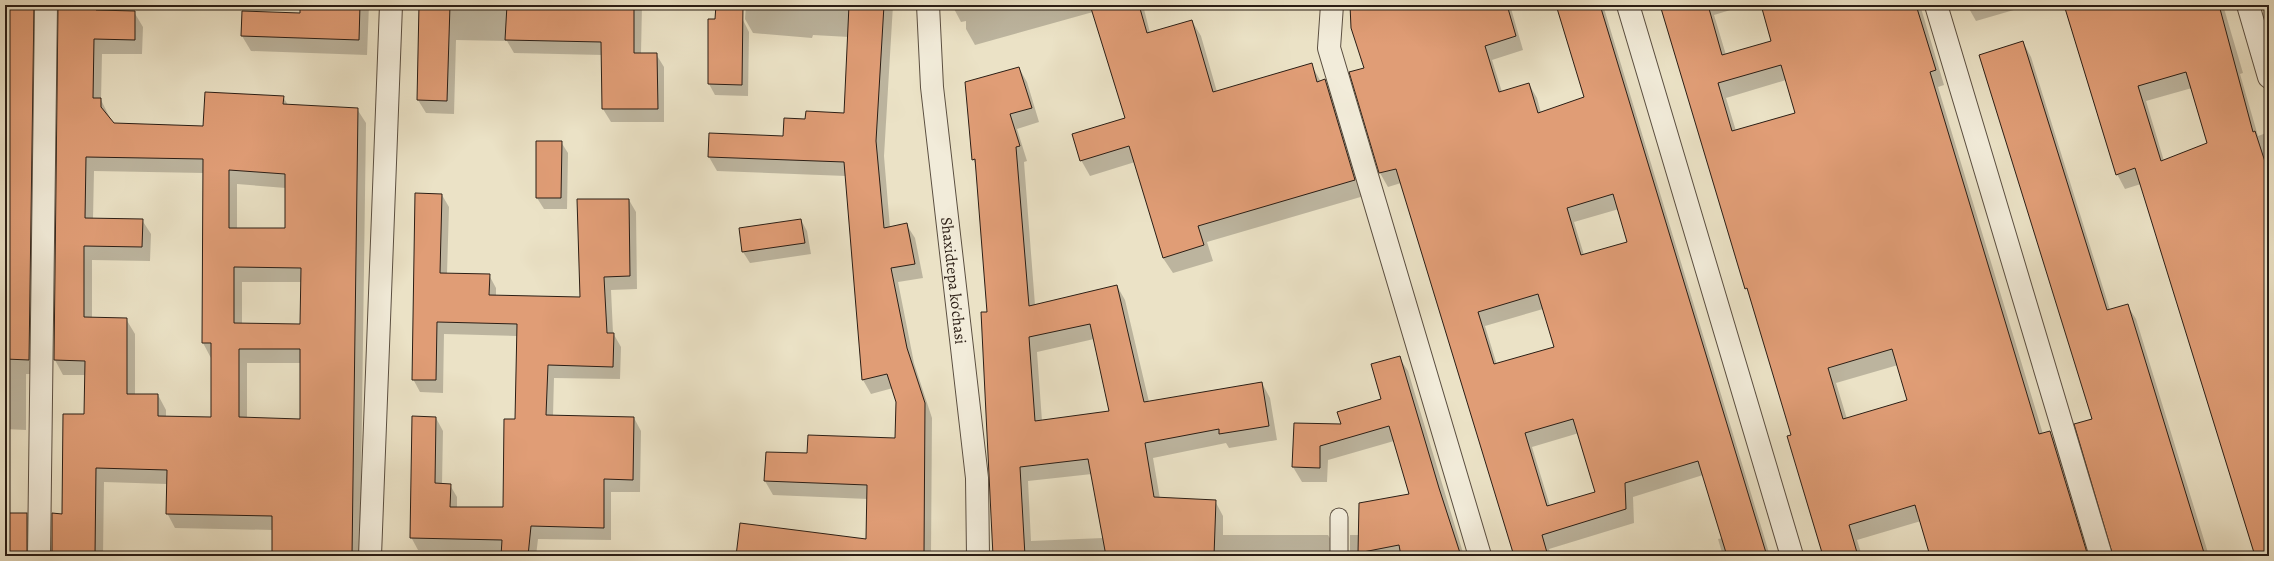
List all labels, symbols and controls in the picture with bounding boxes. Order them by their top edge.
street label: Shaxidtepa ko'chasi [935,216,972,346]

